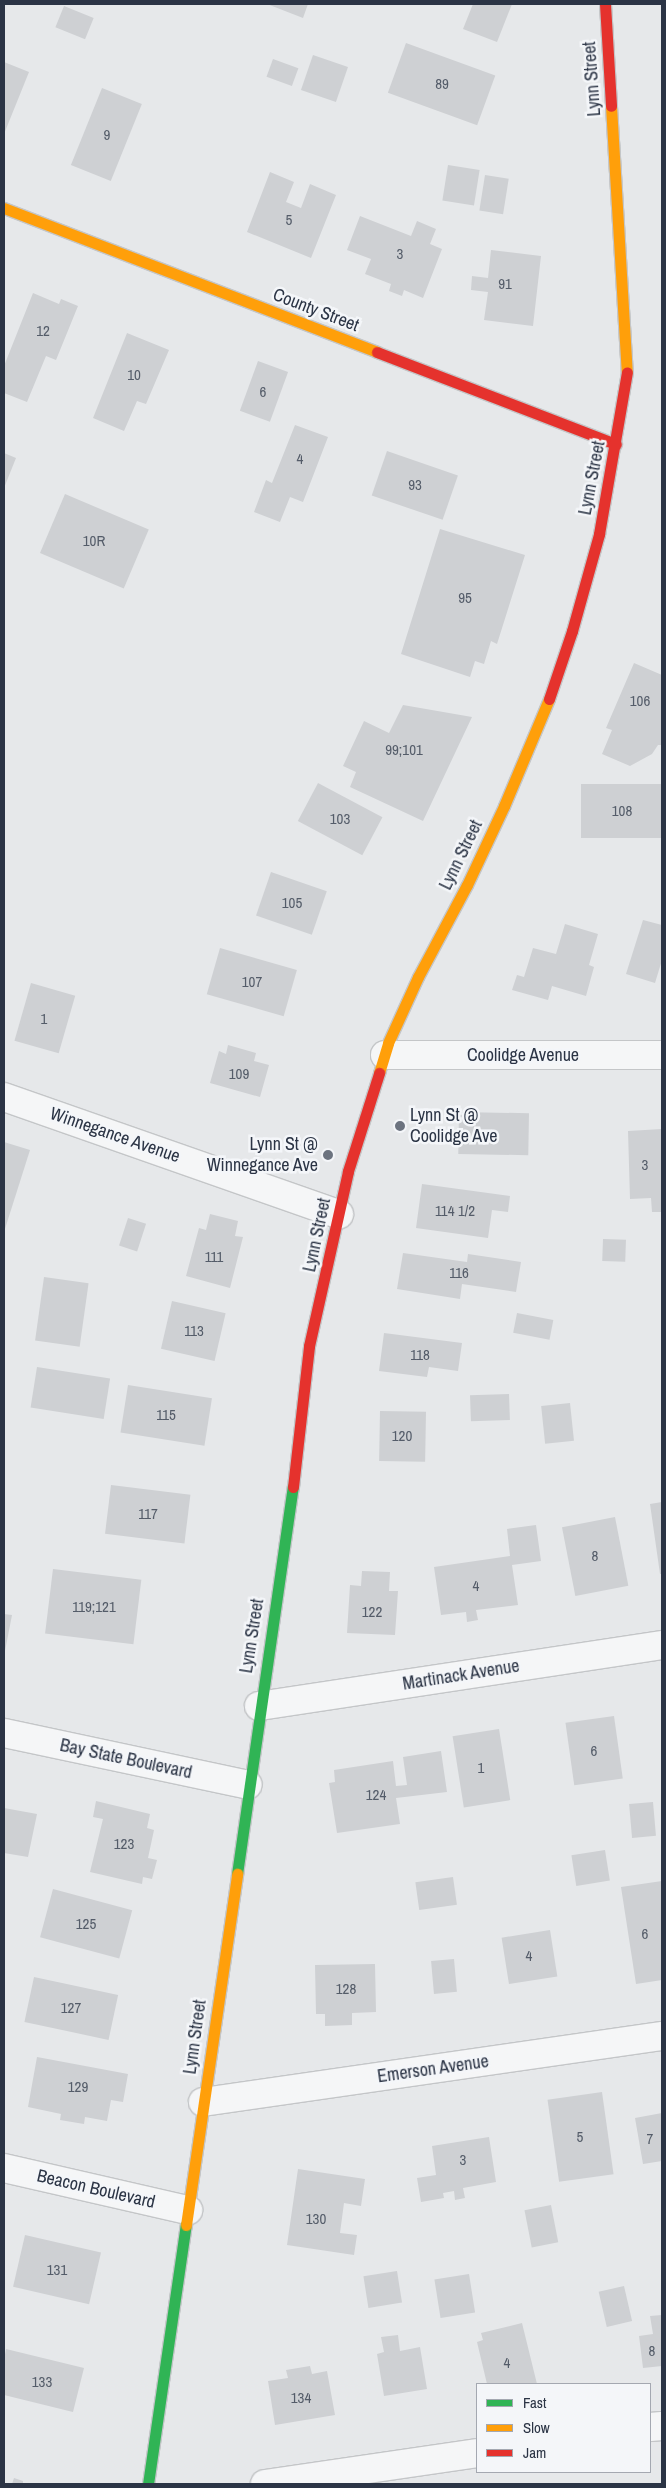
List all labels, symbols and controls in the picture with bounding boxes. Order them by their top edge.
street label: Lynn Street [579,41,605,117]
house number: 89 [435,75,449,93]
house number: 9 [104,126,110,144]
house number: 5 [286,211,292,229]
house number: 3 [397,245,403,263]
house number: 91 [498,275,512,293]
street label: County Street [270,284,362,336]
house number: 12 [36,322,50,340]
house number: 10 [127,366,141,384]
house number: 6 [260,383,266,401]
street label: Lynn Street [574,439,610,517]
house number: 4 [297,450,303,468]
house number: 93 [408,476,422,494]
house number: 10R [83,532,105,550]
house number: 95 [458,589,472,607]
house number: 106 [630,692,650,710]
house number: 99;101 [385,741,423,759]
house number: 108 [612,802,632,820]
house number: 103 [330,810,350,828]
street label: Lynn Street [435,817,487,893]
house number: 105 [282,894,302,912]
house number: 107 [242,973,262,991]
house number: 1 [41,1010,47,1028]
street label: Coolidge Avenue [467,1044,579,1066]
house number: 109 [229,1065,249,1083]
street label: Winnegance Avenue [47,1103,183,1167]
place label: Lynn St @ Coolidge Ave [410,1105,498,1148]
marker: Lynn St @ Coolidge Ave [394,1120,406,1132]
place label: Lynn St @ Winnegance Ave [206,1134,318,1176]
marker: Lynn St @ Winnegance Ave [322,1149,334,1161]
house number: 3 [642,1156,648,1174]
street label: Lynn Street [299,1196,335,1274]
house number: 114 1/2 [435,1202,475,1220]
house number: 111 [205,1248,223,1266]
house number: 116 [449,1264,469,1282]
house number: 113 [184,1322,204,1340]
house number: 118 [410,1346,430,1364]
house number: 115 [156,1406,176,1424]
house number: 120 [392,1427,412,1445]
house number: 117 [138,1505,158,1523]
house number: 8 [592,1547,598,1565]
house number: 4 [473,1577,479,1595]
street label: Lynn Street [235,1597,269,1675]
house number: 119;121 [72,1598,116,1616]
house number: 122 [362,1603,382,1621]
street label: Martinack Avenue [401,1655,521,1695]
street label: Bay State Boulevard [58,1734,194,1784]
house number: 6 [591,1742,597,1760]
house number: 1 [478,1759,484,1777]
house number: 124 [366,1786,386,1804]
house number: 123 [114,1835,134,1853]
house number: 125 [76,1915,96,1933]
house number: 6 [642,1925,648,1943]
house number: 4 [526,1947,532,1965]
house number: 128 [336,1980,356,1998]
street label: Lynn Street [179,1998,211,2076]
house number: 127 [61,1999,81,2017]
street label: Emerson Avenue [376,2050,490,2088]
house number: 129 [68,2078,88,2096]
house number: 5 [577,2128,583,2146]
house number: 7 [647,2130,653,2148]
house number: 3 [460,2151,466,2169]
street label: Beacon Boulevard [35,2165,157,2213]
house number: 130 [306,2210,326,2228]
house number: 131 [47,2261,67,2279]
house number: 8 [649,2342,655,2360]
house number: 4 [504,2354,510,2372]
house number: 133 [32,2373,52,2391]
legend [476,2383,651,2473]
house number: 134 [291,2389,311,2407]
text: Fast [523,2392,546,2413]
text: Slow [523,2417,550,2438]
text: Jam [523,2442,546,2463]

